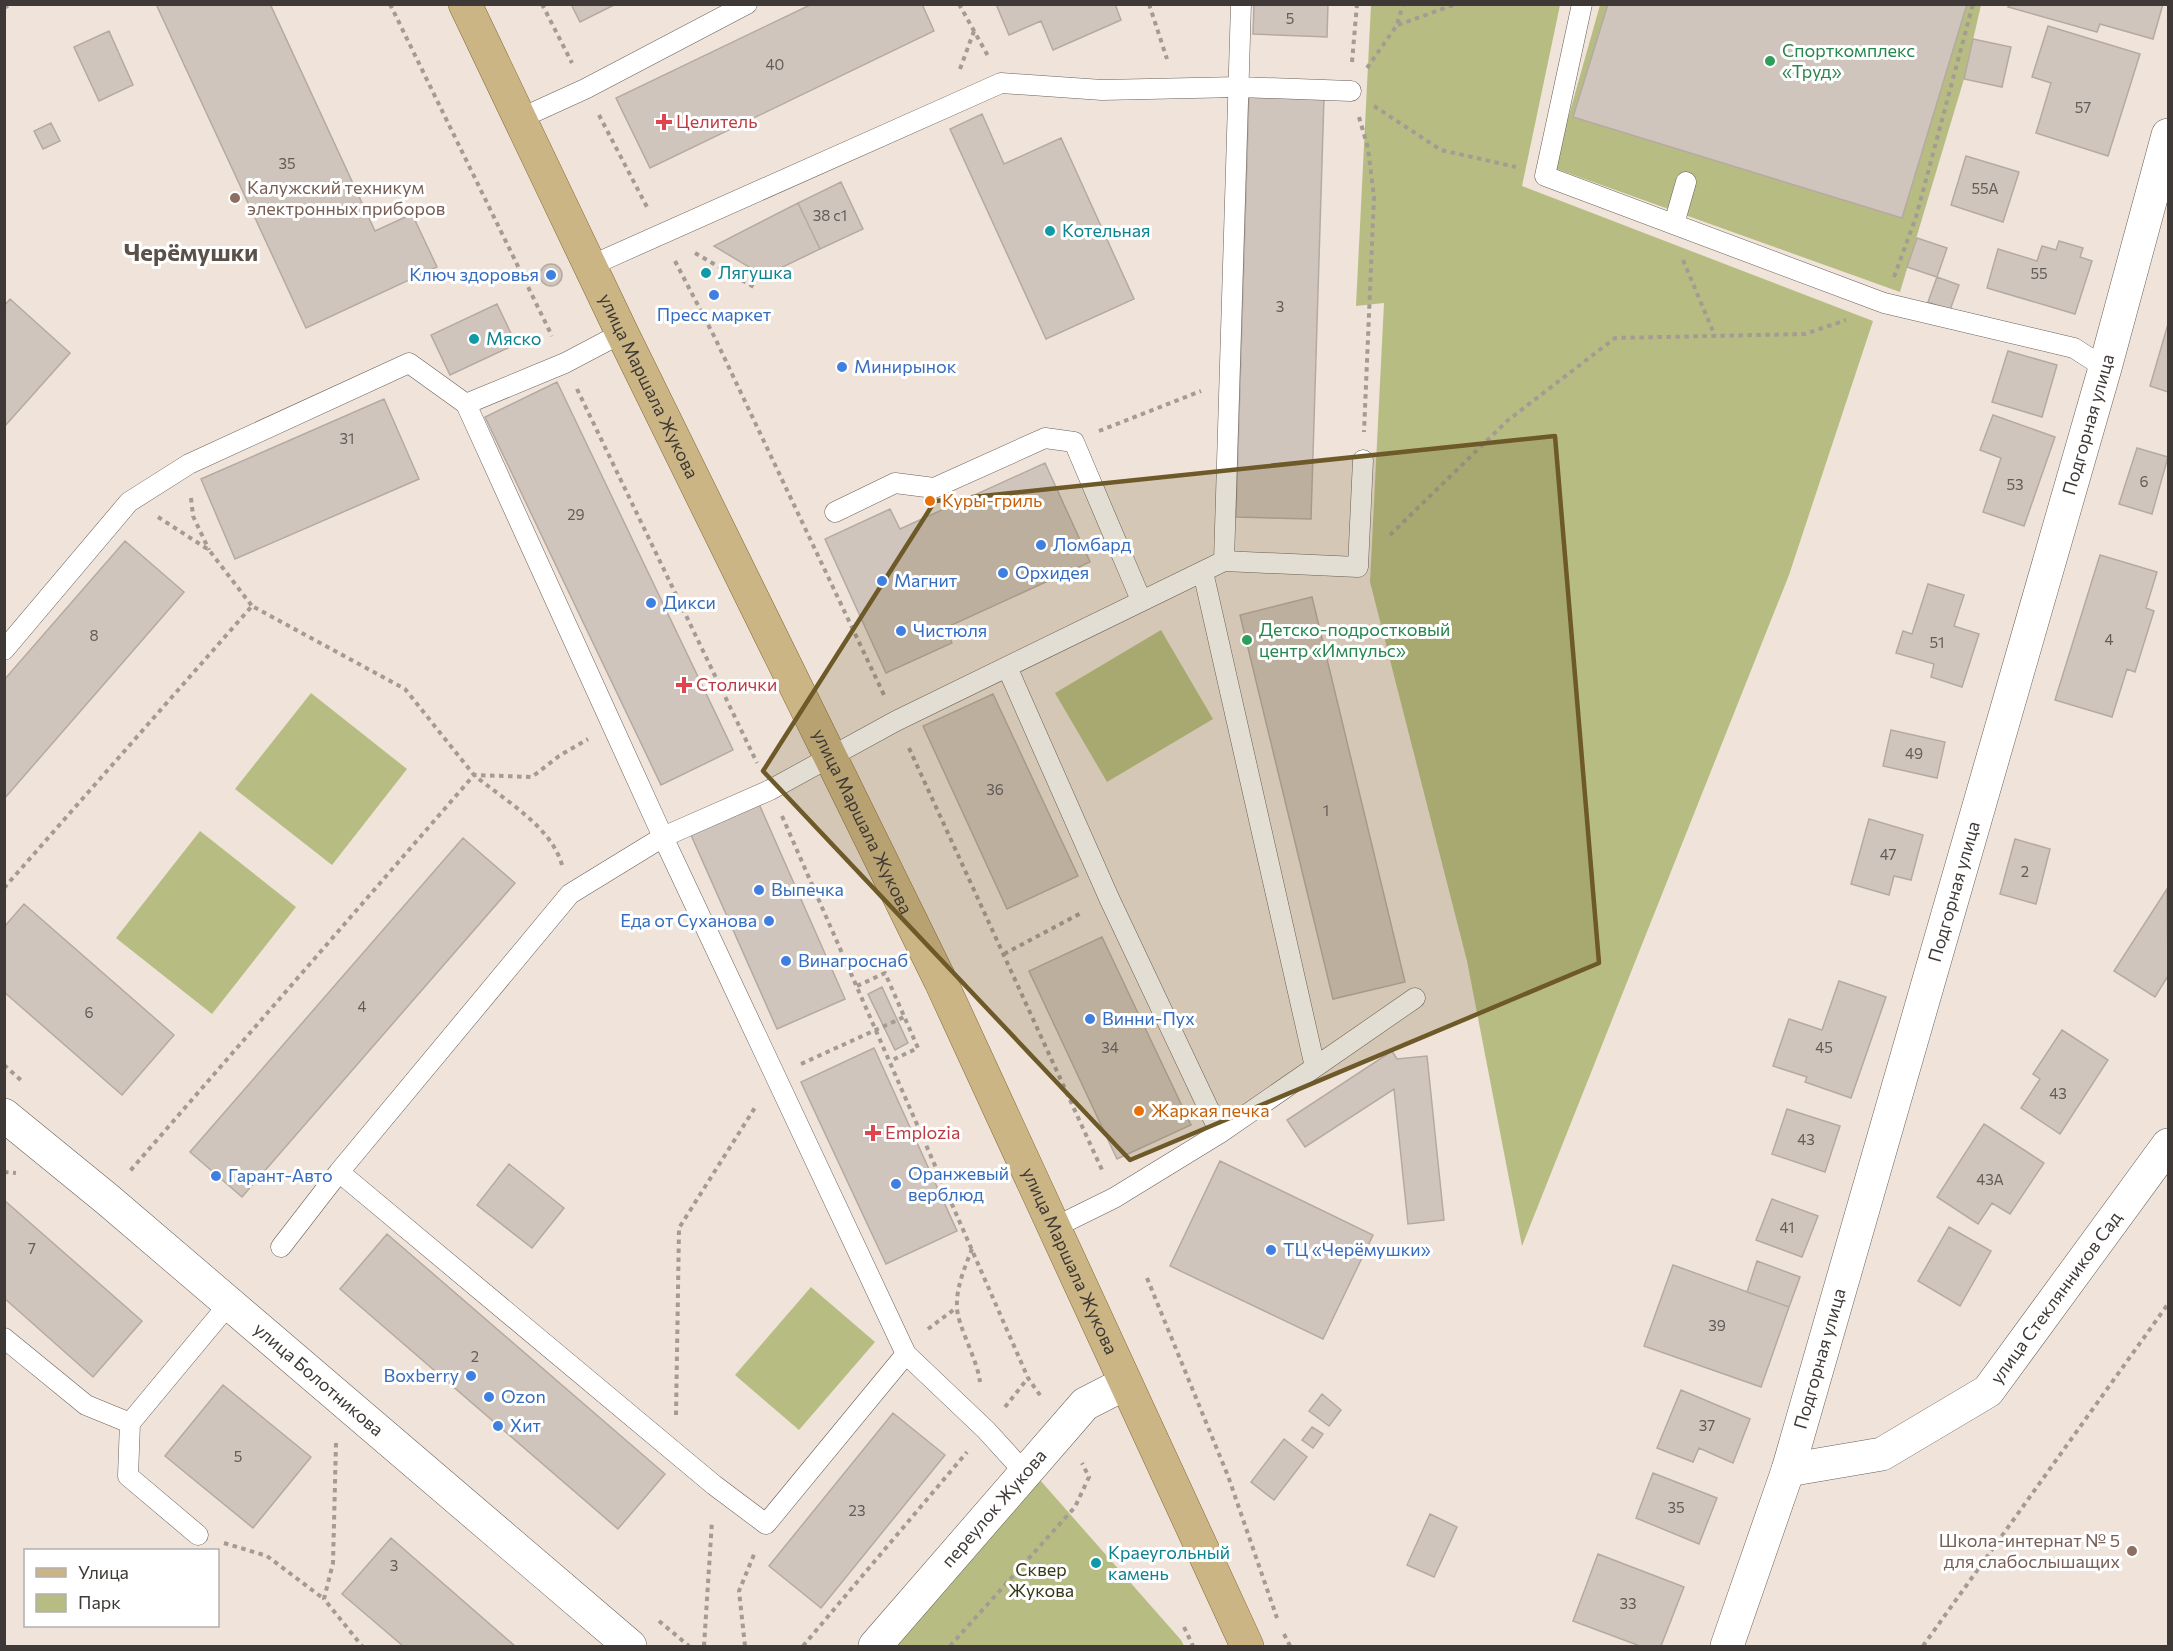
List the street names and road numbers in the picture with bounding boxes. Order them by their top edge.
street label: улица Маршала Жукова [595,290,704,482]
street label: Подгорная улица [2057,352,2118,497]
street label: улица Маршала Жукова [808,725,918,917]
street label: Подгорная улица [1923,819,1984,964]
street label: улица Маршала Жукова [1018,1164,1123,1358]
street label: улица Стеклянников Сад [1985,1206,2126,1388]
street label: Подгорная улица [1788,1286,1850,1431]
street label: улица Болотникова [250,1317,388,1440]
street label: переулок Жукова [936,1444,1051,1571]

